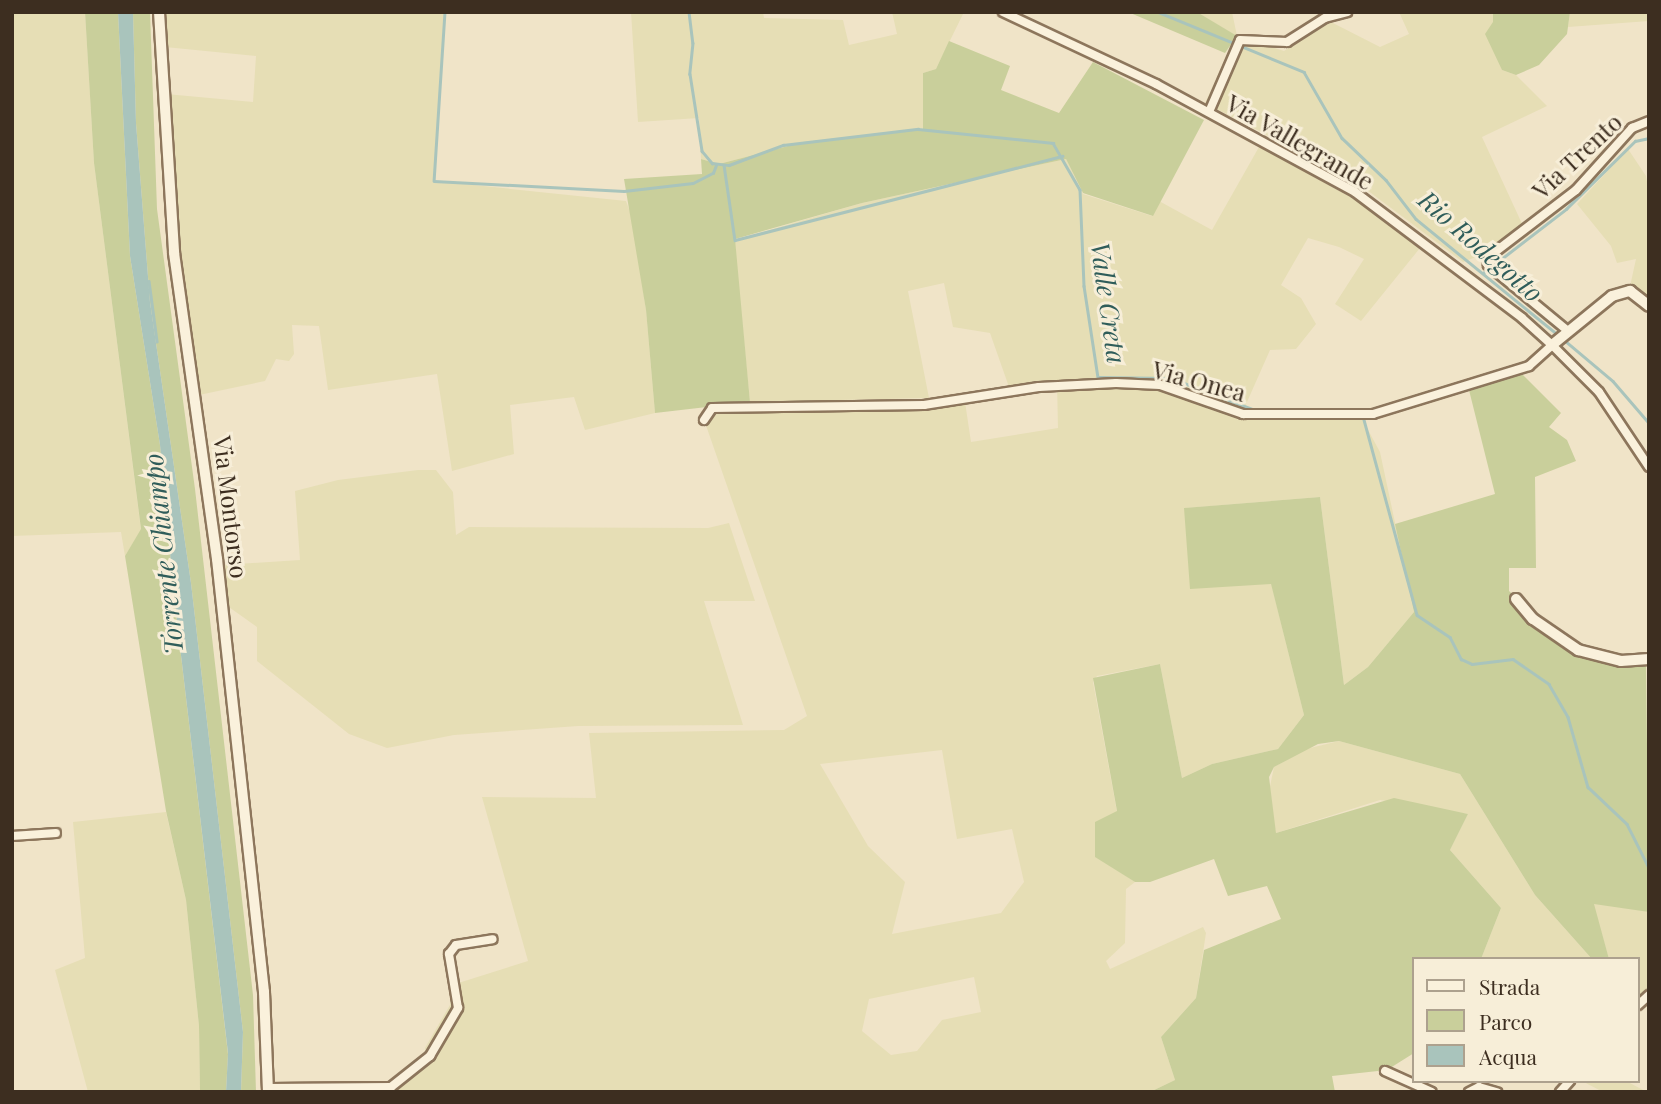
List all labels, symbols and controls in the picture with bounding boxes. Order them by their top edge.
street label: Via Vallegrande [1221,88,1379,196]
street label: Via Trento [1526,107,1628,205]
water label: Rio Rodegotto [1413,184,1549,308]
water label: Valle Creta [1085,240,1133,366]
street label: Via Onea [1149,355,1249,407]
street label: Via Montorso [208,434,254,580]
water label: Torrente Chiampo [137,452,189,656]
legend [1412,957,1640,1083]
text: Strada [1479,972,1540,1000]
text: Parco [1479,1007,1532,1035]
text: Acqua [1479,1042,1537,1070]

